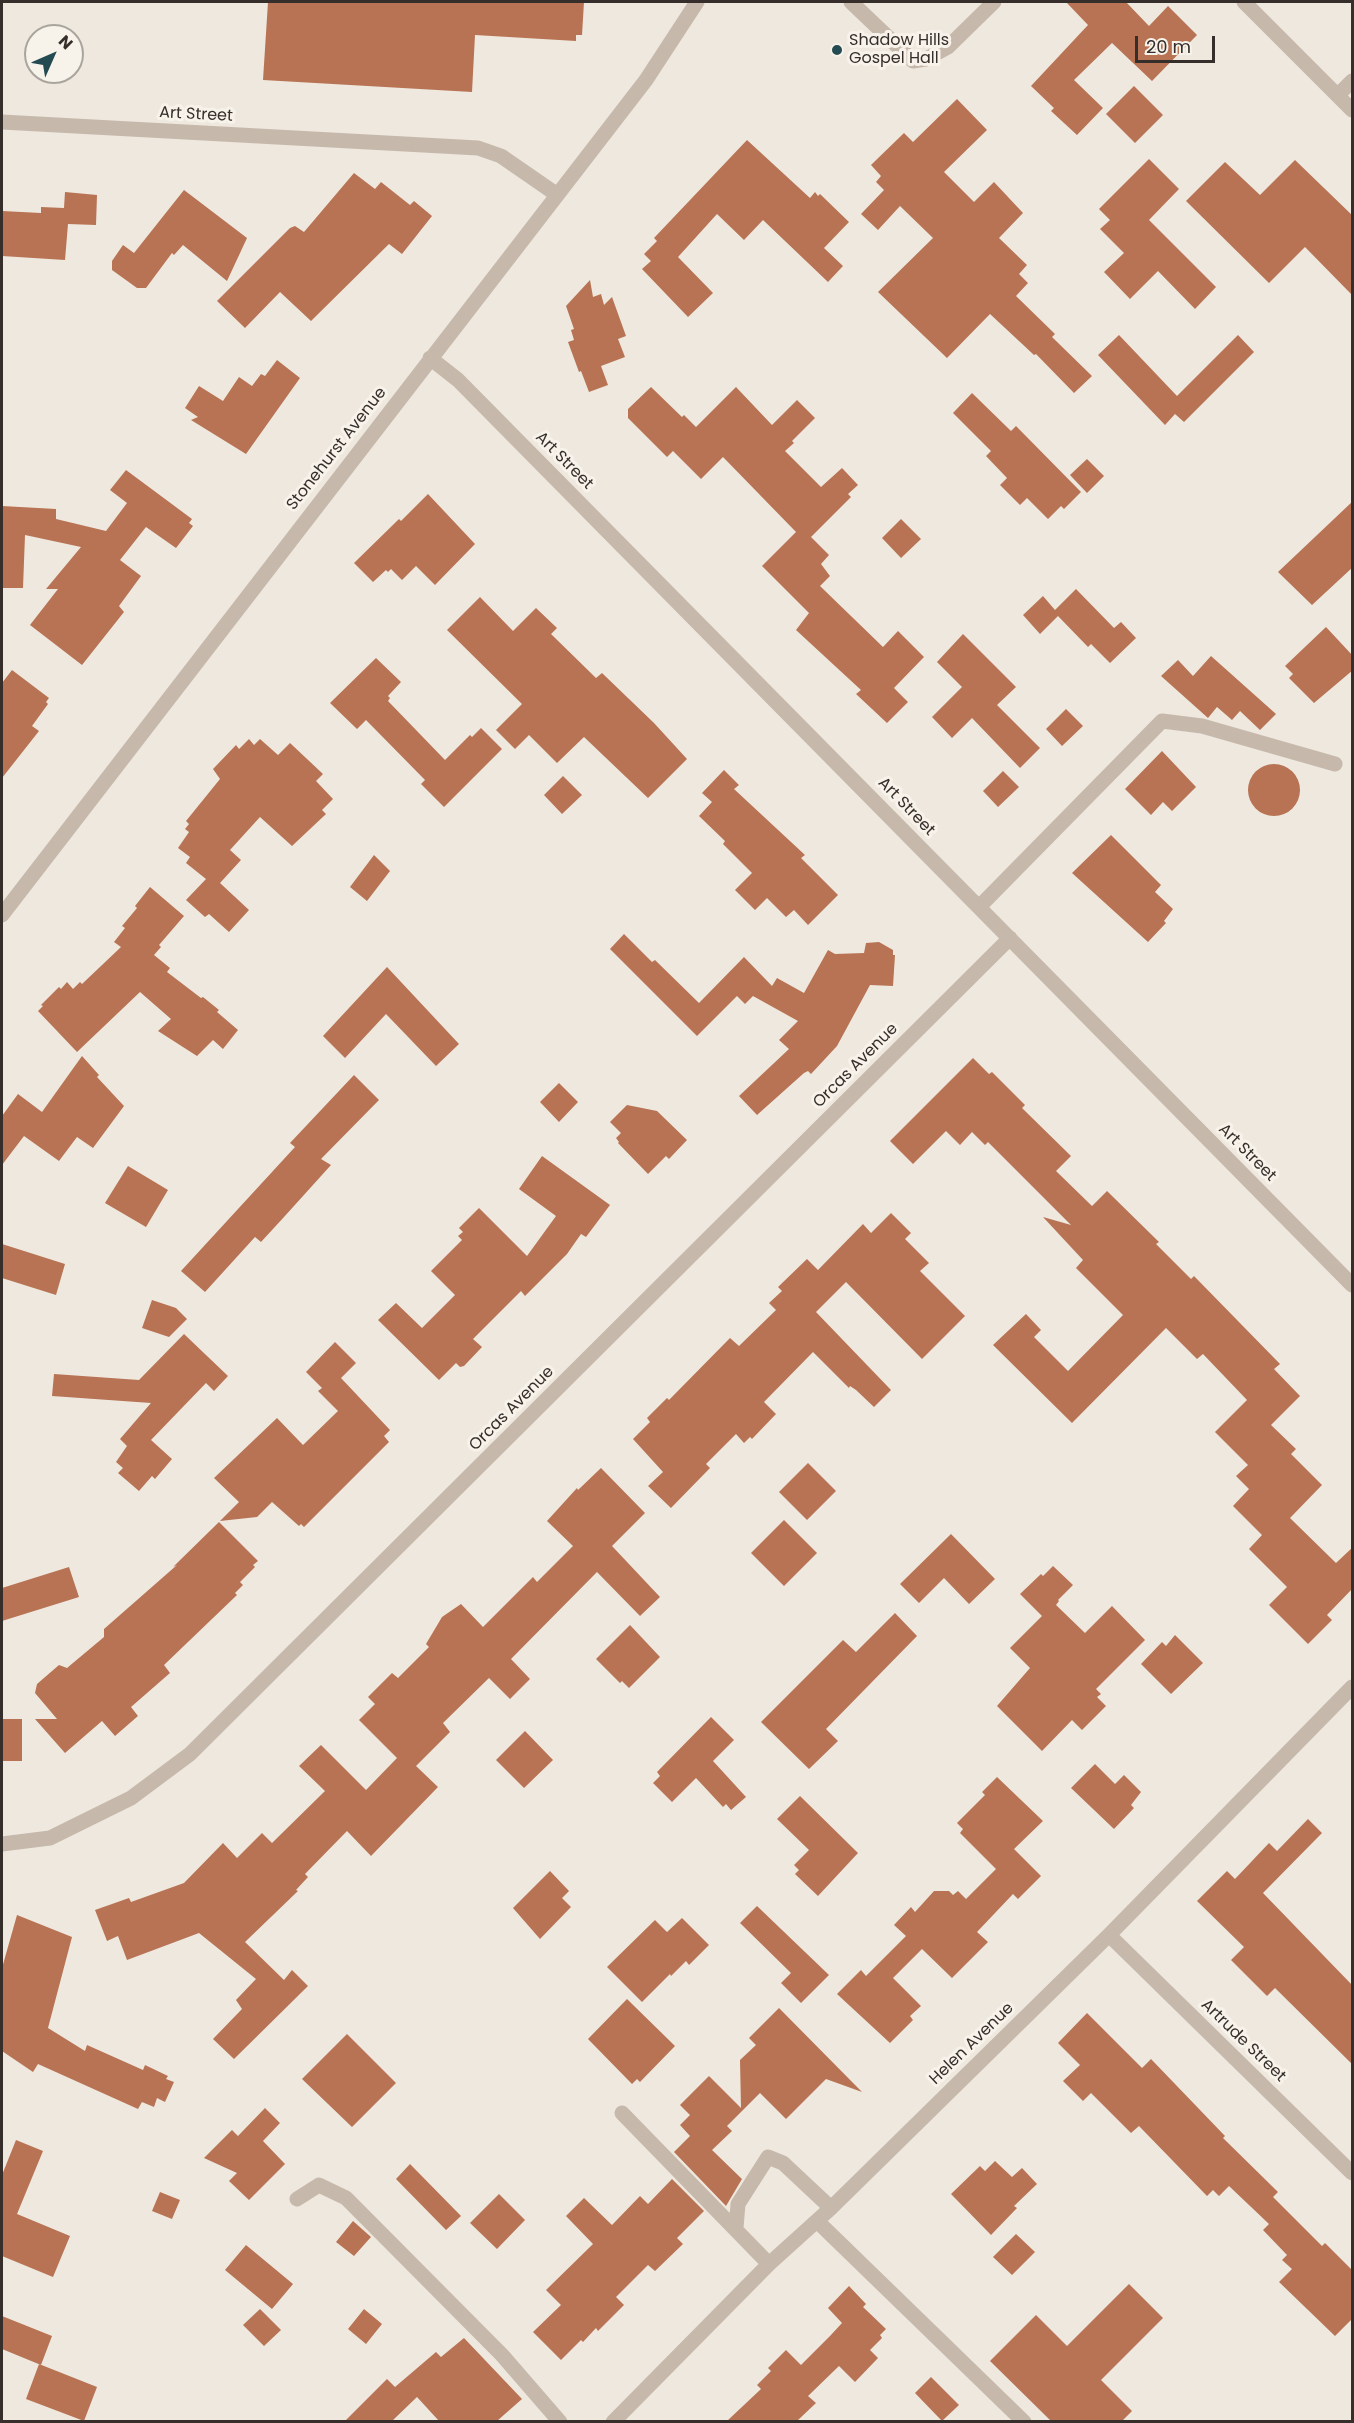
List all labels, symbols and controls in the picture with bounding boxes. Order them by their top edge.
north arrow [24,24,84,84]
scale bar [1138,24,1218,62]
text: N [53,30,78,55]
place label: Shadow Hills Gospel Hall [849,31,949,69]
text: 20 m [1146,34,1191,59]
marker: Shadow Hills Gospel Hall [830,43,844,57]
street label: Art Street [159,103,233,127]
street label: Stonehurst Avenue [283,384,391,514]
street label: Art Street [531,428,597,494]
street label: Art Street [873,774,939,840]
street label: Orcas Avenue [810,1020,902,1112]
street label: Art Street [1214,1120,1280,1186]
street label: Orcas Avenue [466,1363,558,1455]
street label: Artrude Street [1197,1996,1289,2086]
street label: Helen Avenue [926,1999,1018,2089]

